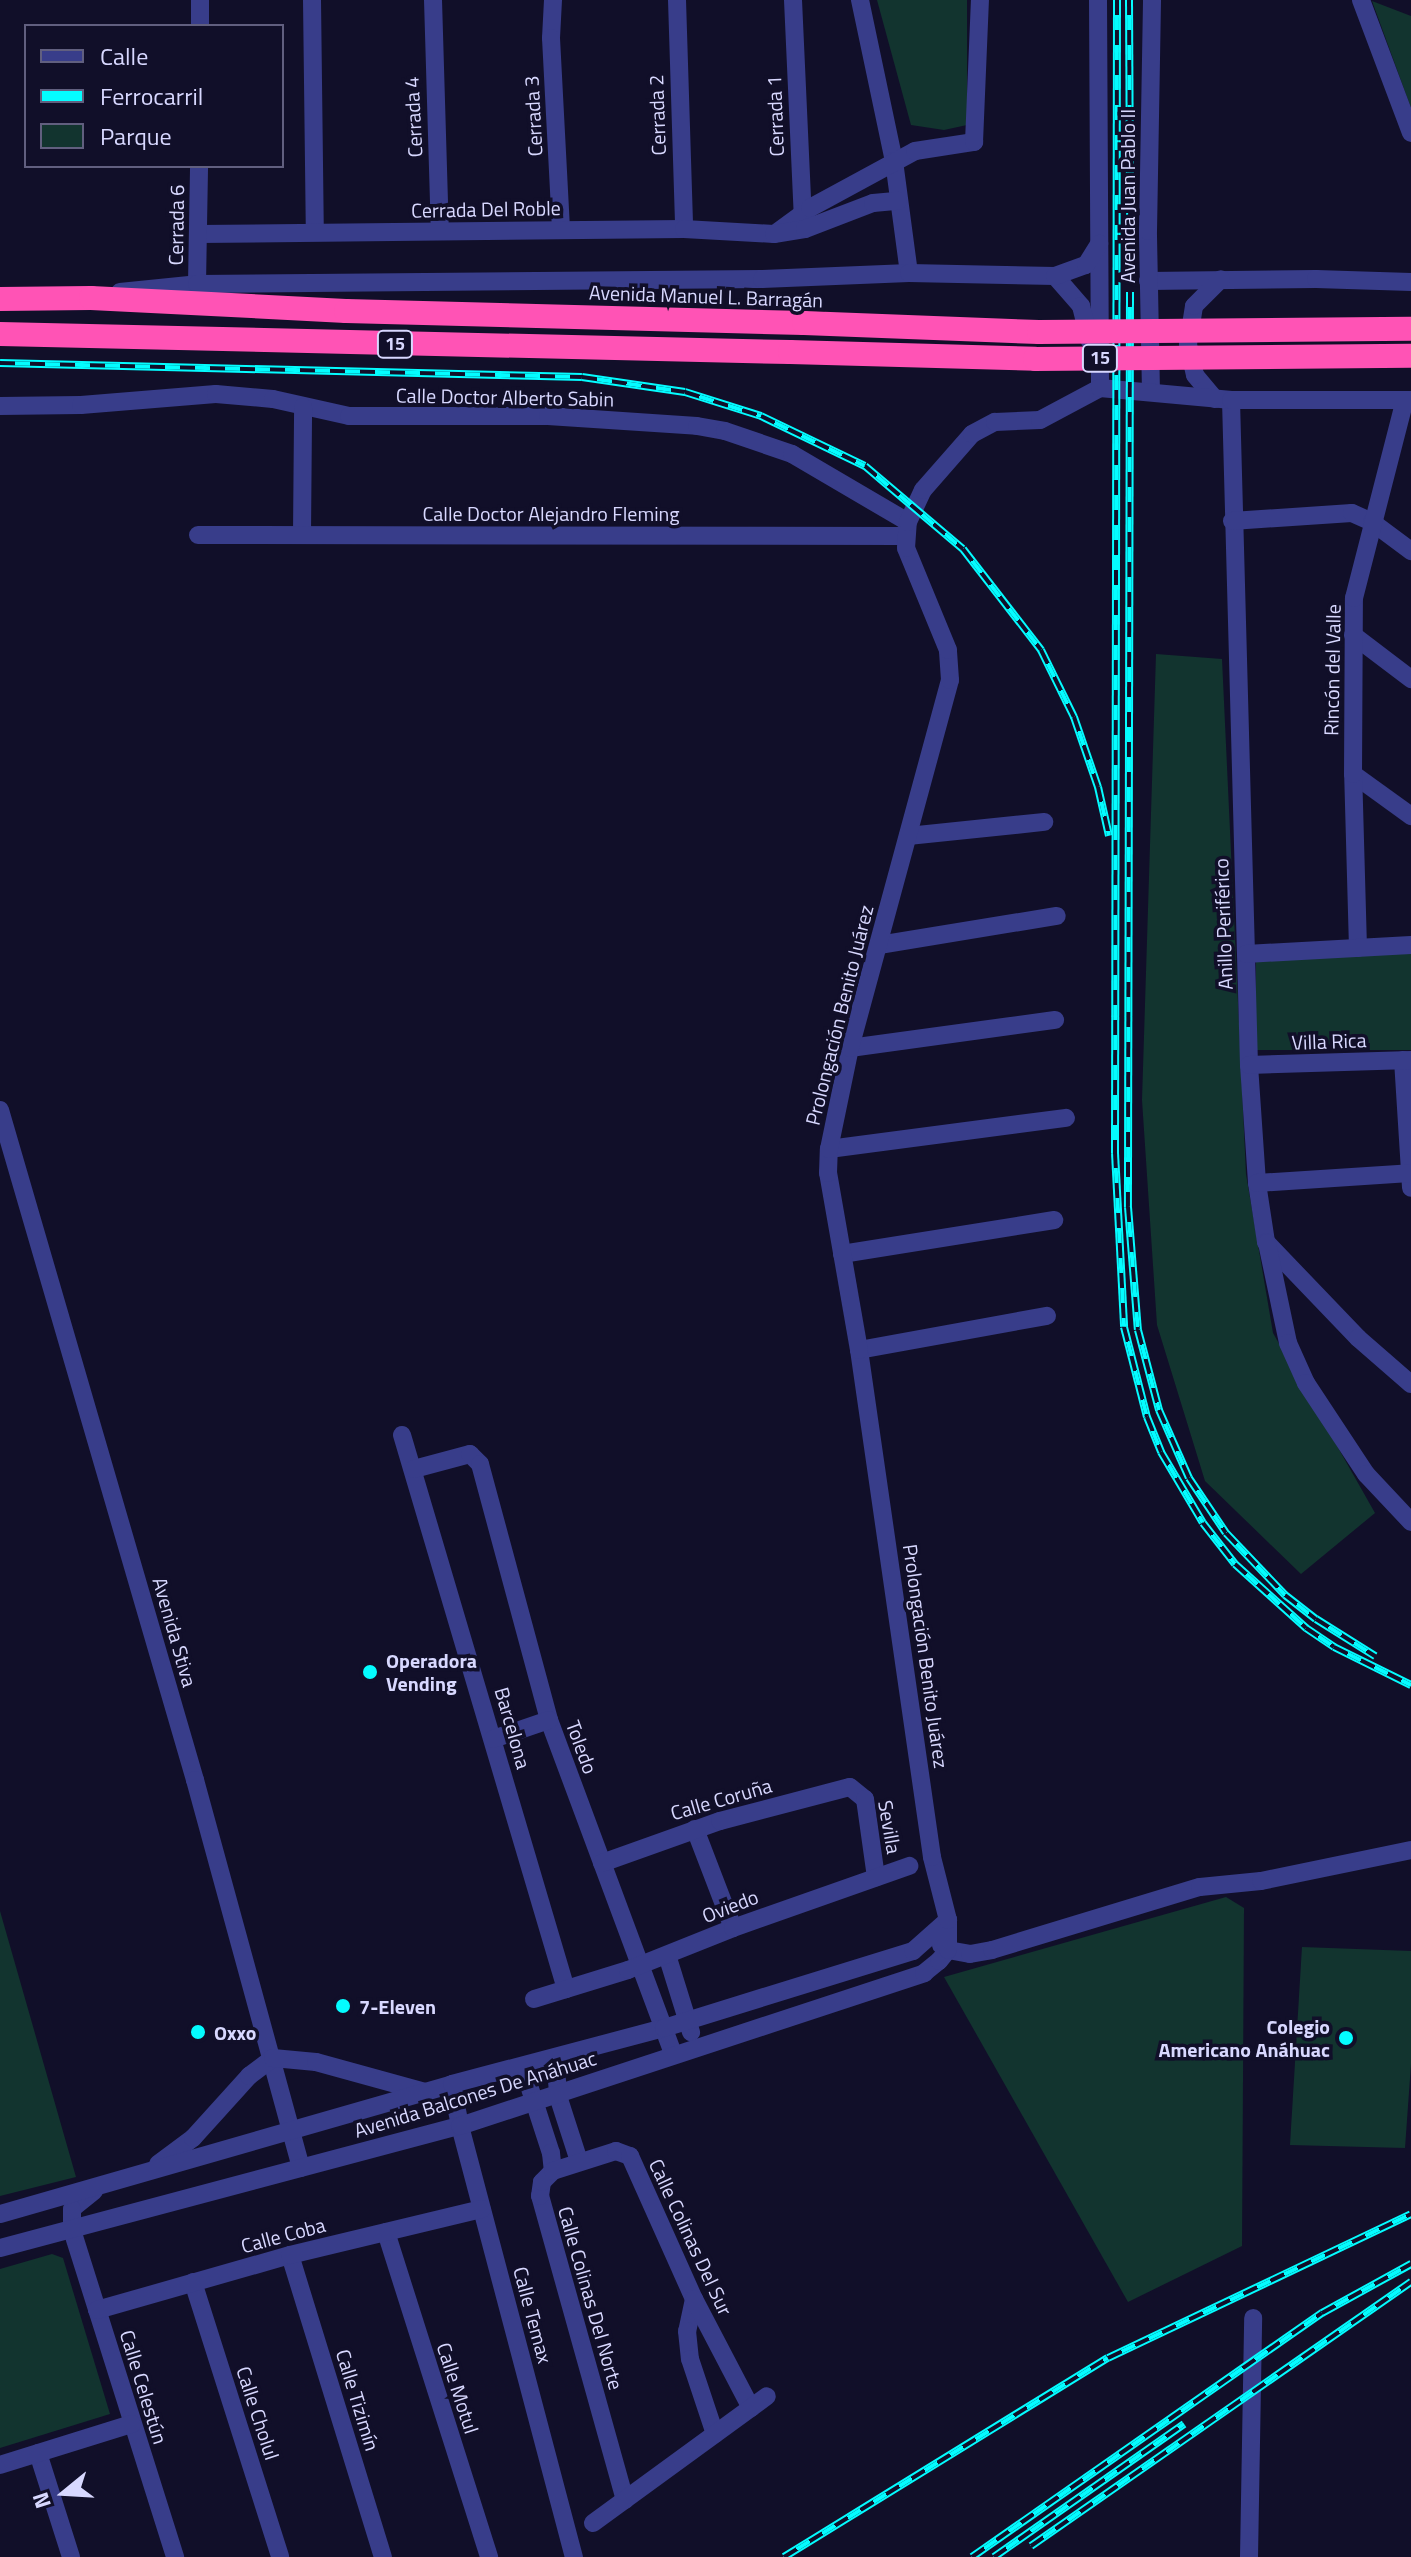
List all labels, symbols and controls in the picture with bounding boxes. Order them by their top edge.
legend [24,24,284,168]
text: Calle [100,38,148,74]
street label: Cerrada 2 [644,74,670,156]
street label: Cerrada 3 [519,75,547,157]
street label: Cerrada 1 [762,75,788,157]
street label: Cerrada 4 [399,76,427,158]
text: Ferrocarril [100,78,203,114]
street label: Avenida Juan Pablo II [1115,109,1139,283]
text: Parque [100,118,172,154]
street label: Cerrada 6 [163,184,189,266]
street label: Cerrada Del Roble [411,196,561,222]
street label: Avenida Manuel L. Barragán [589,280,823,312]
road number: 15 [375,330,415,358]
road number: 15 [1080,344,1120,372]
street label: Calle Doctor Alberto Sabin [396,383,614,411]
street label: Calle Doctor Alejandro Fleming [422,501,680,525]
street label: Rincón del Valle [1319,604,1345,736]
street label: Anillo Periférico [1209,858,1237,990]
street label: Prolongación Benito Juárez [800,902,878,1128]
street label: Villa Rica [1291,1028,1367,1054]
street label: Prolongación Benito Juárez [898,1542,954,1770]
street label: Avenida Stiva [148,1574,202,1690]
place label: Operadora Vending [386,1648,477,1695]
marker: Operadora Vending [361,1663,379,1681]
street label: Barcelona [490,1684,536,1772]
street label: Toledo [561,1717,603,1777]
street label: Calle Coruña [668,1773,774,1825]
street label: Sevilla [873,1798,907,1856]
street label: Oviedo [698,1884,762,1928]
place label: 7-Eleven [359,1994,436,2018]
marker: 7-Eleven [334,1997,352,2015]
place label: Colegio Americano Anáhuac [1159,2014,1330,2061]
place label: Oxxo [214,2020,256,2044]
marker: Oxxo [189,2023,207,2041]
marker: Colegio Americano Anáhuac [1337,2029,1355,2047]
street label: Avenida Balcones De Anáhuac [351,2046,599,2142]
street label: Calle Colinas Del Sur [644,2155,738,2319]
street label: Calle Colinas Del Norte [553,2204,629,2392]
street label: Calle Coba [238,2212,328,2258]
street label: Calle Temax [509,2264,557,2366]
street label: Calle Celestún [115,2327,173,2447]
street label: Calle Motul [432,2340,484,2436]
street label: Calle Tizimín [331,2346,385,2454]
street label: Calle Cholul [232,2363,284,2463]
north arrow [24,2453,104,2533]
text: N [23,2488,60,2513]

